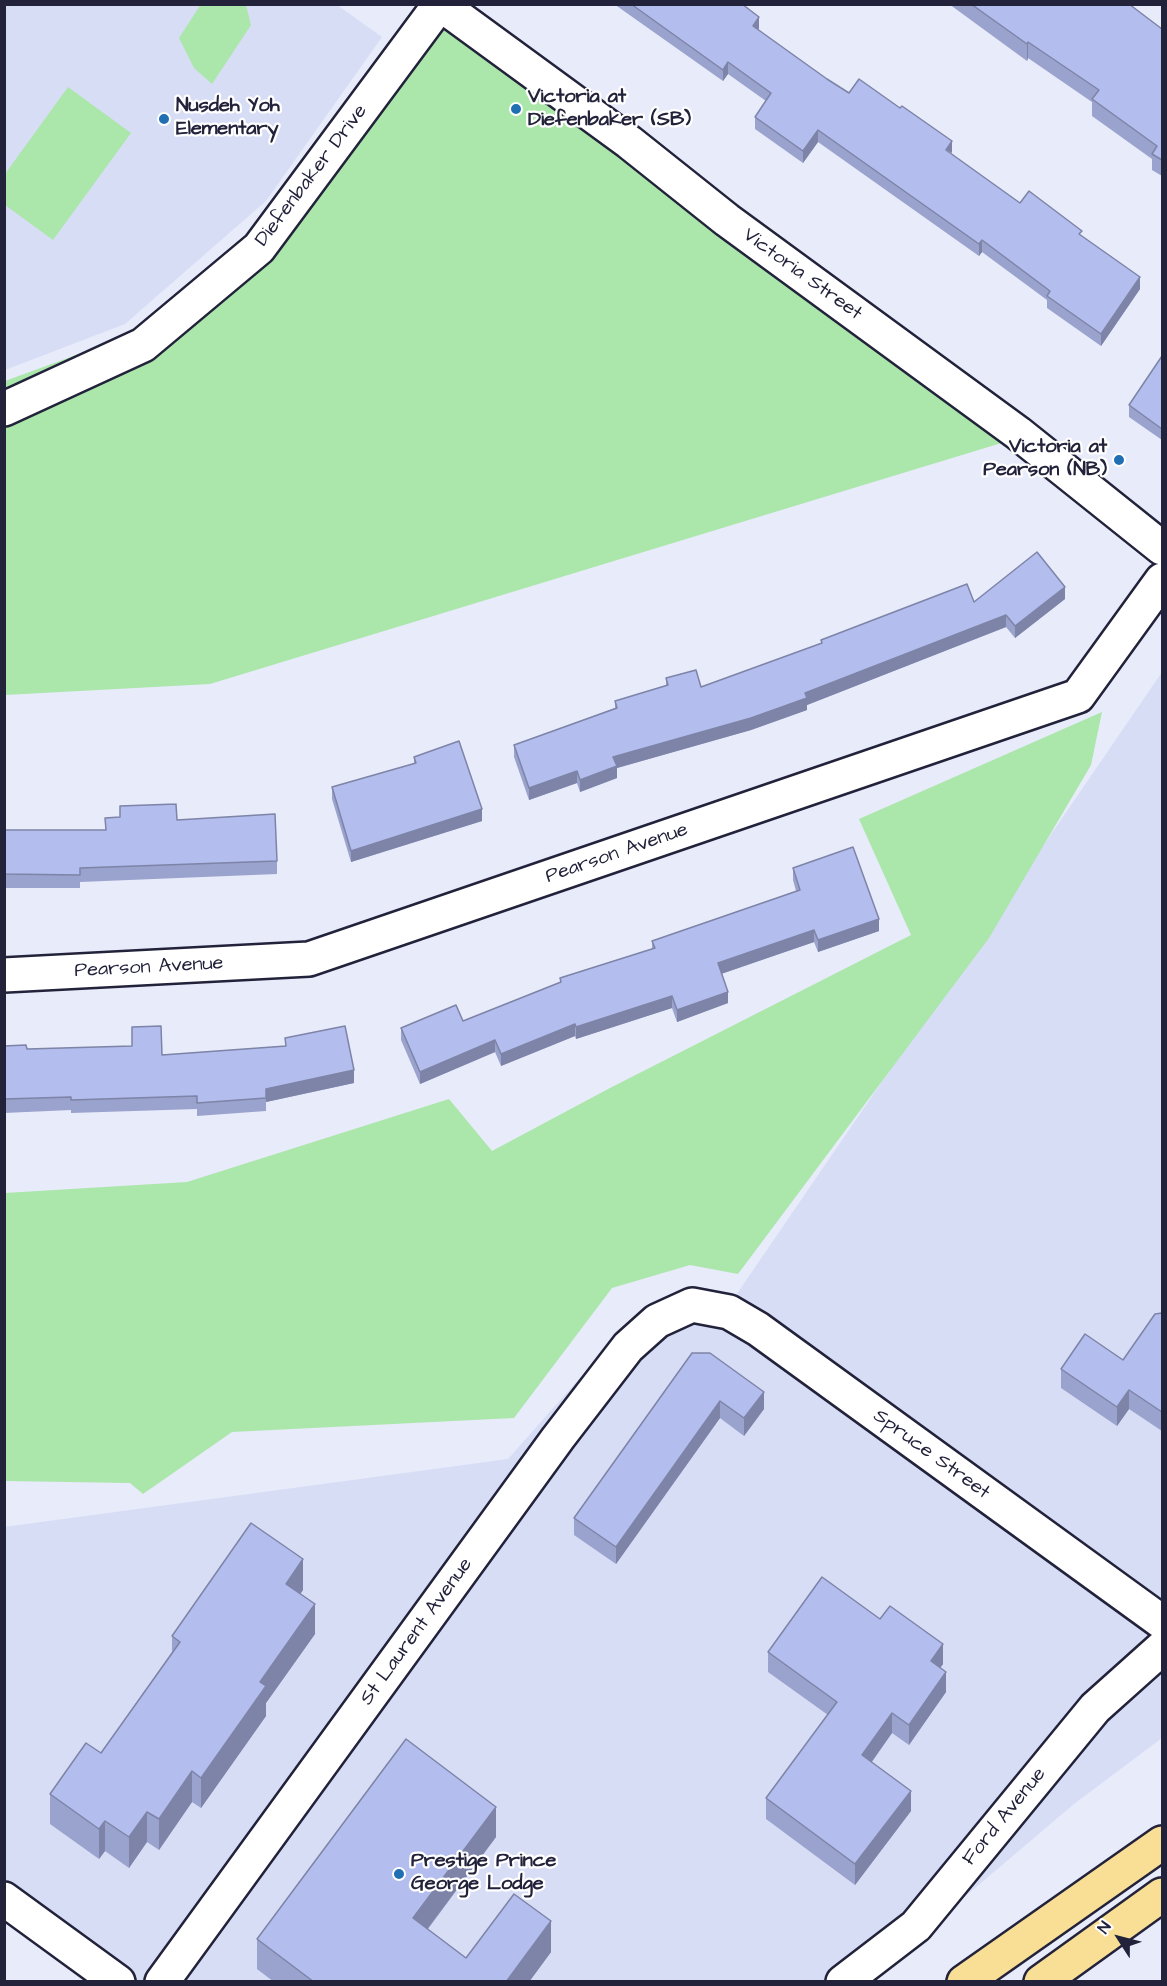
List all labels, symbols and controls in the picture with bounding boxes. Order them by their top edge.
place label: Victoria at Diefenbaker (SB) [528,86,691,133]
place label: Nusdeh Yoh Elementary [176,95,280,142]
street label: Diefenbaker Drive [251,100,373,252]
marker: Victoria at Diefenbaker (SB) [509,102,523,116]
marker: Nusdeh Yoh Elementary [157,112,171,126]
street label: Victoria Street [738,224,866,326]
place label: Victoria at Pearson (NB) [983,436,1107,483]
marker: Victoria at Pearson (NB) [1112,453,1126,467]
street label: Pearson Avenue [543,818,691,890]
street label: Pearson Avenue [74,952,224,984]
street label: Spruce Street [868,1405,994,1505]
street label: St Laurent Avenue [356,1554,478,1710]
street label: Ford Avenue [958,1763,1052,1871]
place label: Prestige Prince George Lodge [411,1850,556,1897]
marker: Prestige Prince George Lodge [392,1867,406,1881]
north arrow [1089,1908,1149,1968]
text: N [1093,1917,1116,1938]

